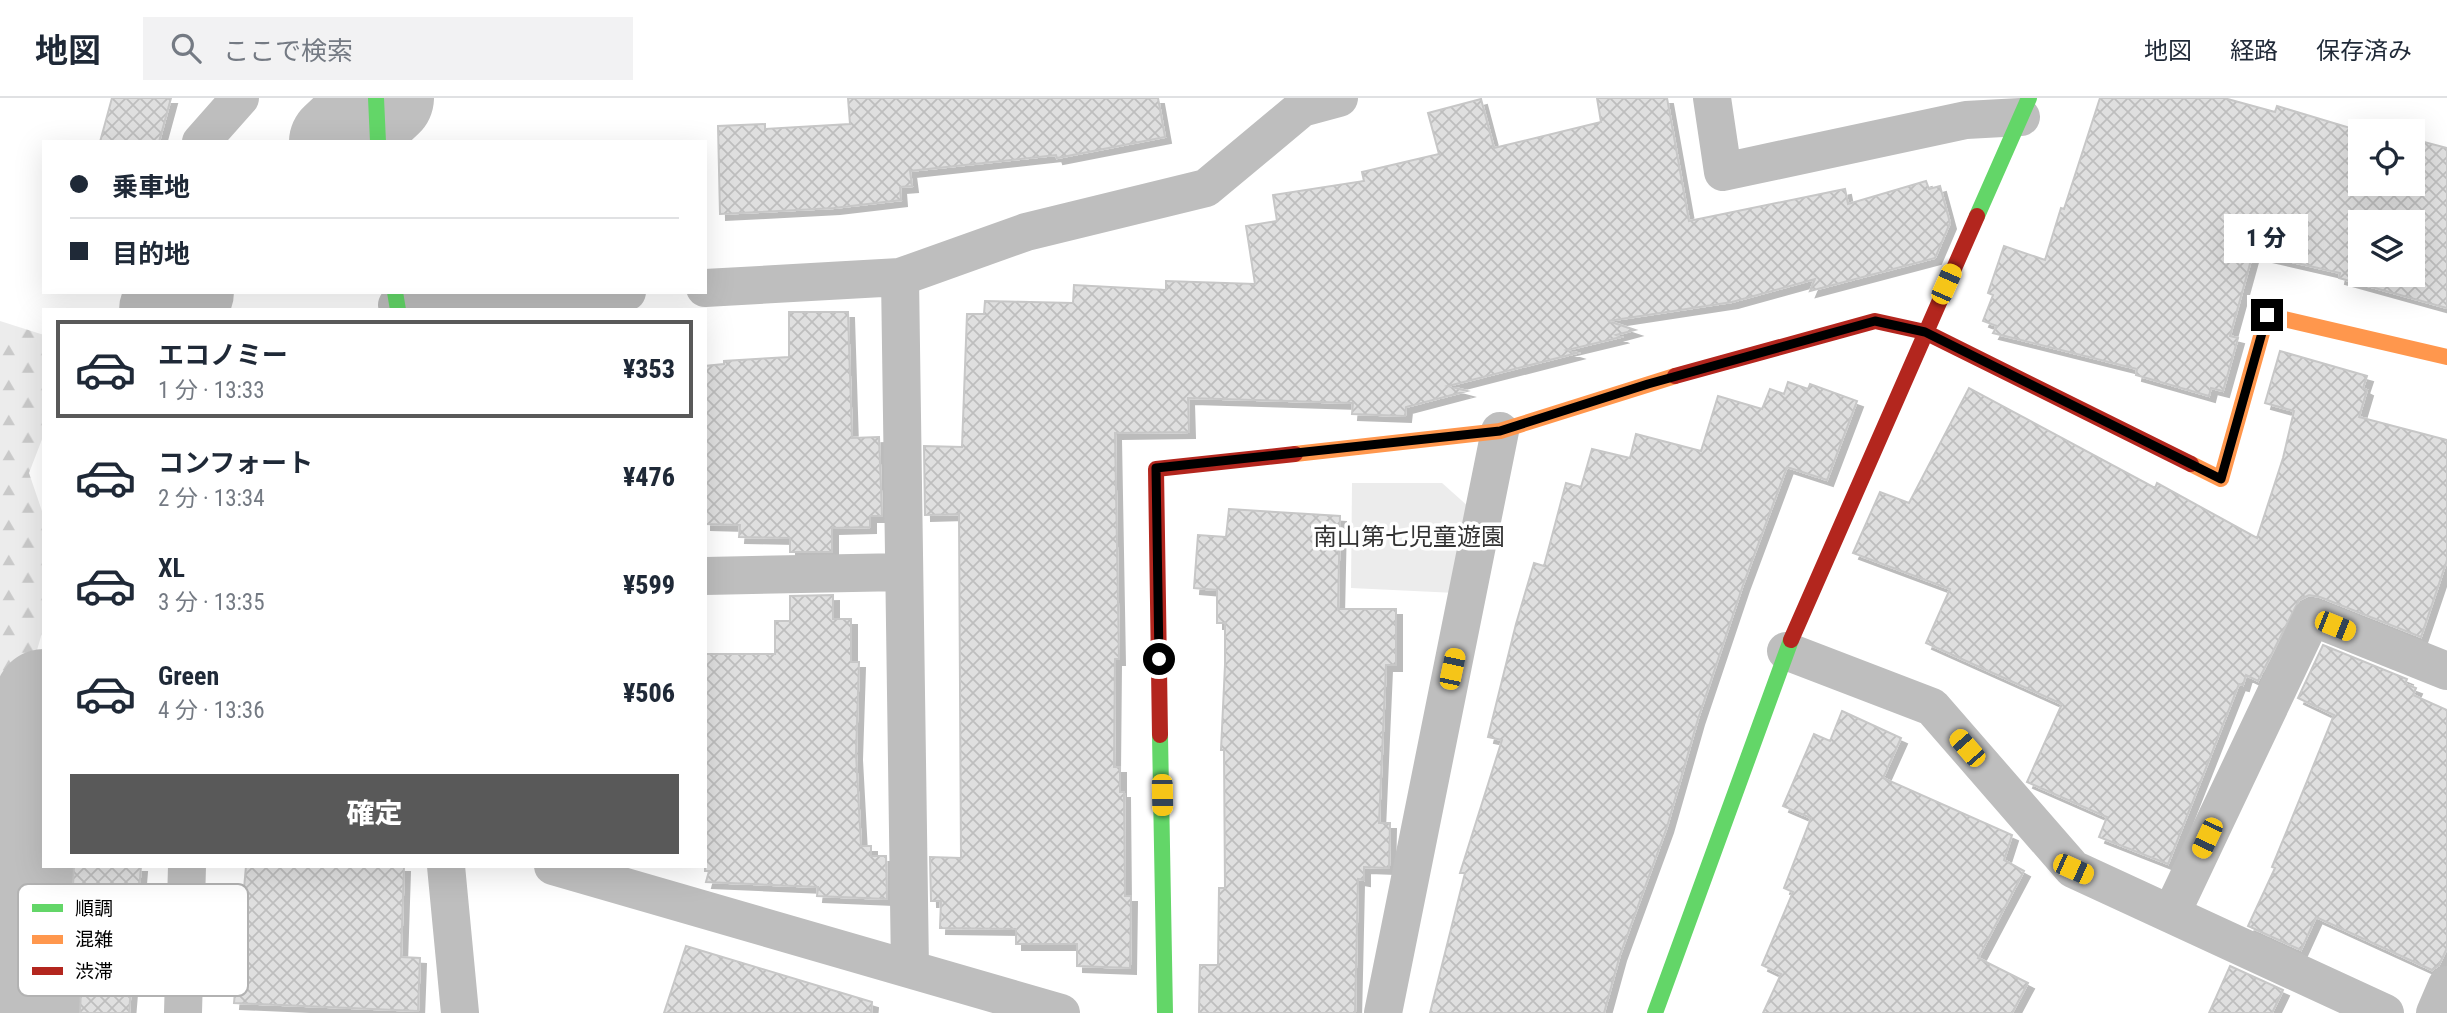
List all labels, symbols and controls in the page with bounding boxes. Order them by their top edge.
search box [143,17,633,80]
icon: search [167,29,205,67]
text: 地図 [35,31,101,70]
text: ここで検索 [223,36,353,66]
text: 地図 [2144,37,2192,65]
text: 経路 [2230,37,2278,65]
text: 保存済み [2316,37,2412,65]
map controls [2348,119,2425,287]
button: locate [2348,119,2425,196]
text: 乗車地 [112,172,190,202]
button: layers [2348,210,2425,287]
callout: 1 分 [2225,214,2309,262]
text: 1 分 [2246,225,2286,252]
text: 目的地 [112,239,190,269]
car [1928,261,1965,307]
route end [2251,299,2283,331]
icon: car [74,338,137,401]
text: エコノミー [158,340,288,370]
text: ¥353 [623,354,675,384]
text: 1 分 · 13:33 [158,377,265,404]
icon: car [74,446,137,509]
text: コンフォート [158,448,313,478]
text: ¥476 [623,462,675,492]
text: 2 分 · 13:34 [158,485,265,512]
park label: 南山第七児童遊園 [1313,523,1505,551]
text: XL [158,553,185,583]
icon: car [74,554,137,617]
text: ¥599 [623,570,675,600]
text: 3 分 · 13:35 [158,589,265,616]
car [2312,608,2359,644]
route start [1143,643,1175,675]
car [1438,646,1467,692]
text: Green [158,661,219,691]
icon: car [74,662,137,725]
text: ¥506 [623,678,675,708]
text: 4 分 · 13:36 [158,697,265,724]
car [1946,725,1989,771]
button: 確定 [70,774,679,854]
car [1152,774,1173,816]
car [2189,815,2226,861]
car [2050,851,2097,887]
legend [18,884,248,996]
text: 順調 [75,897,113,920]
text: 混雑 [75,928,113,951]
text: 渋滞 [75,960,113,983]

